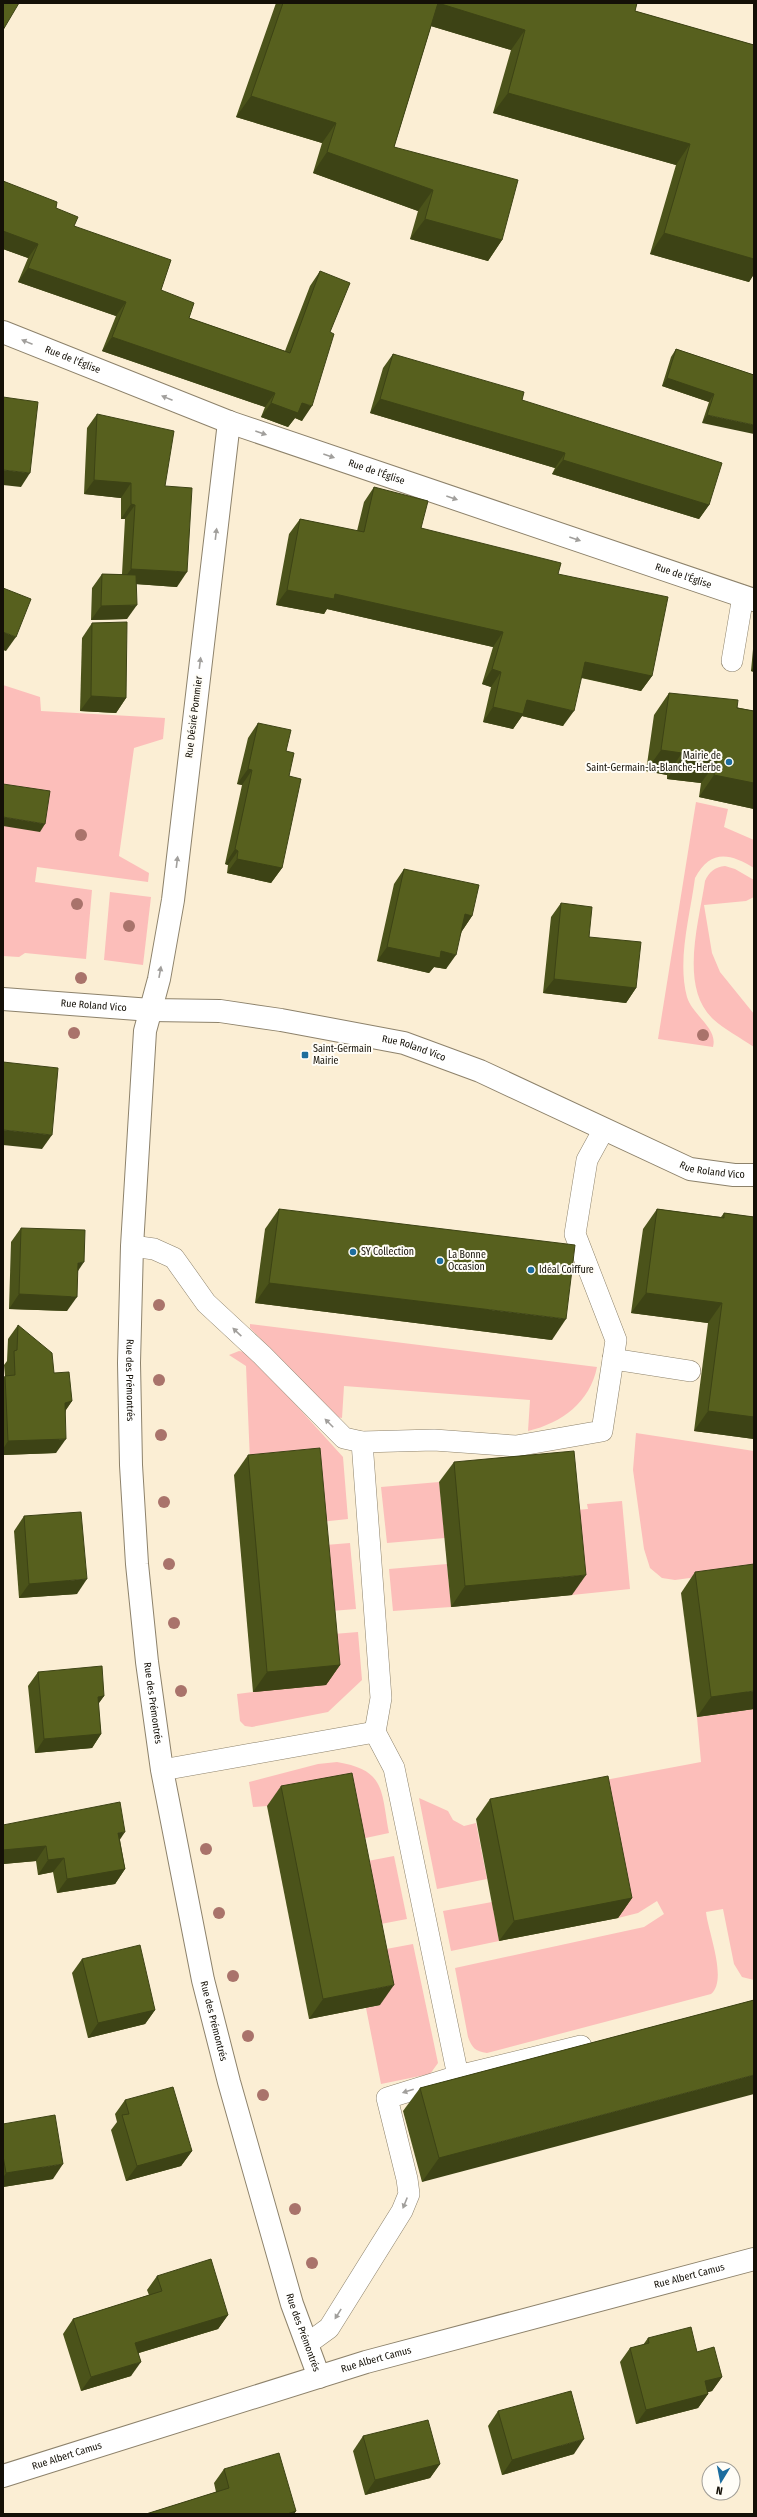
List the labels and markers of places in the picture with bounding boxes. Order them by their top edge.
place label: Mairie de Saint-Germain-la-Blanche-Herbe [586,750,721,774]
marker: Mairie de Saint-Germain-la-Blanche-Herbe [724,757,734,767]
place label: Saint-Germain Mairie [313,1043,372,1067]
marker: Saint-Germain Mairie [300,1050,310,1060]
place label: SY Collection [361,1246,414,1258]
marker: SY Collection [348,1247,358,1257]
place label: La Bonne Occasion [448,1249,486,1273]
marker: La Bonne Occasion [435,1256,445,1266]
place label: Idéal Coiffure [539,1264,594,1276]
marker: Idéal Coiffure [526,1265,536,1275]

